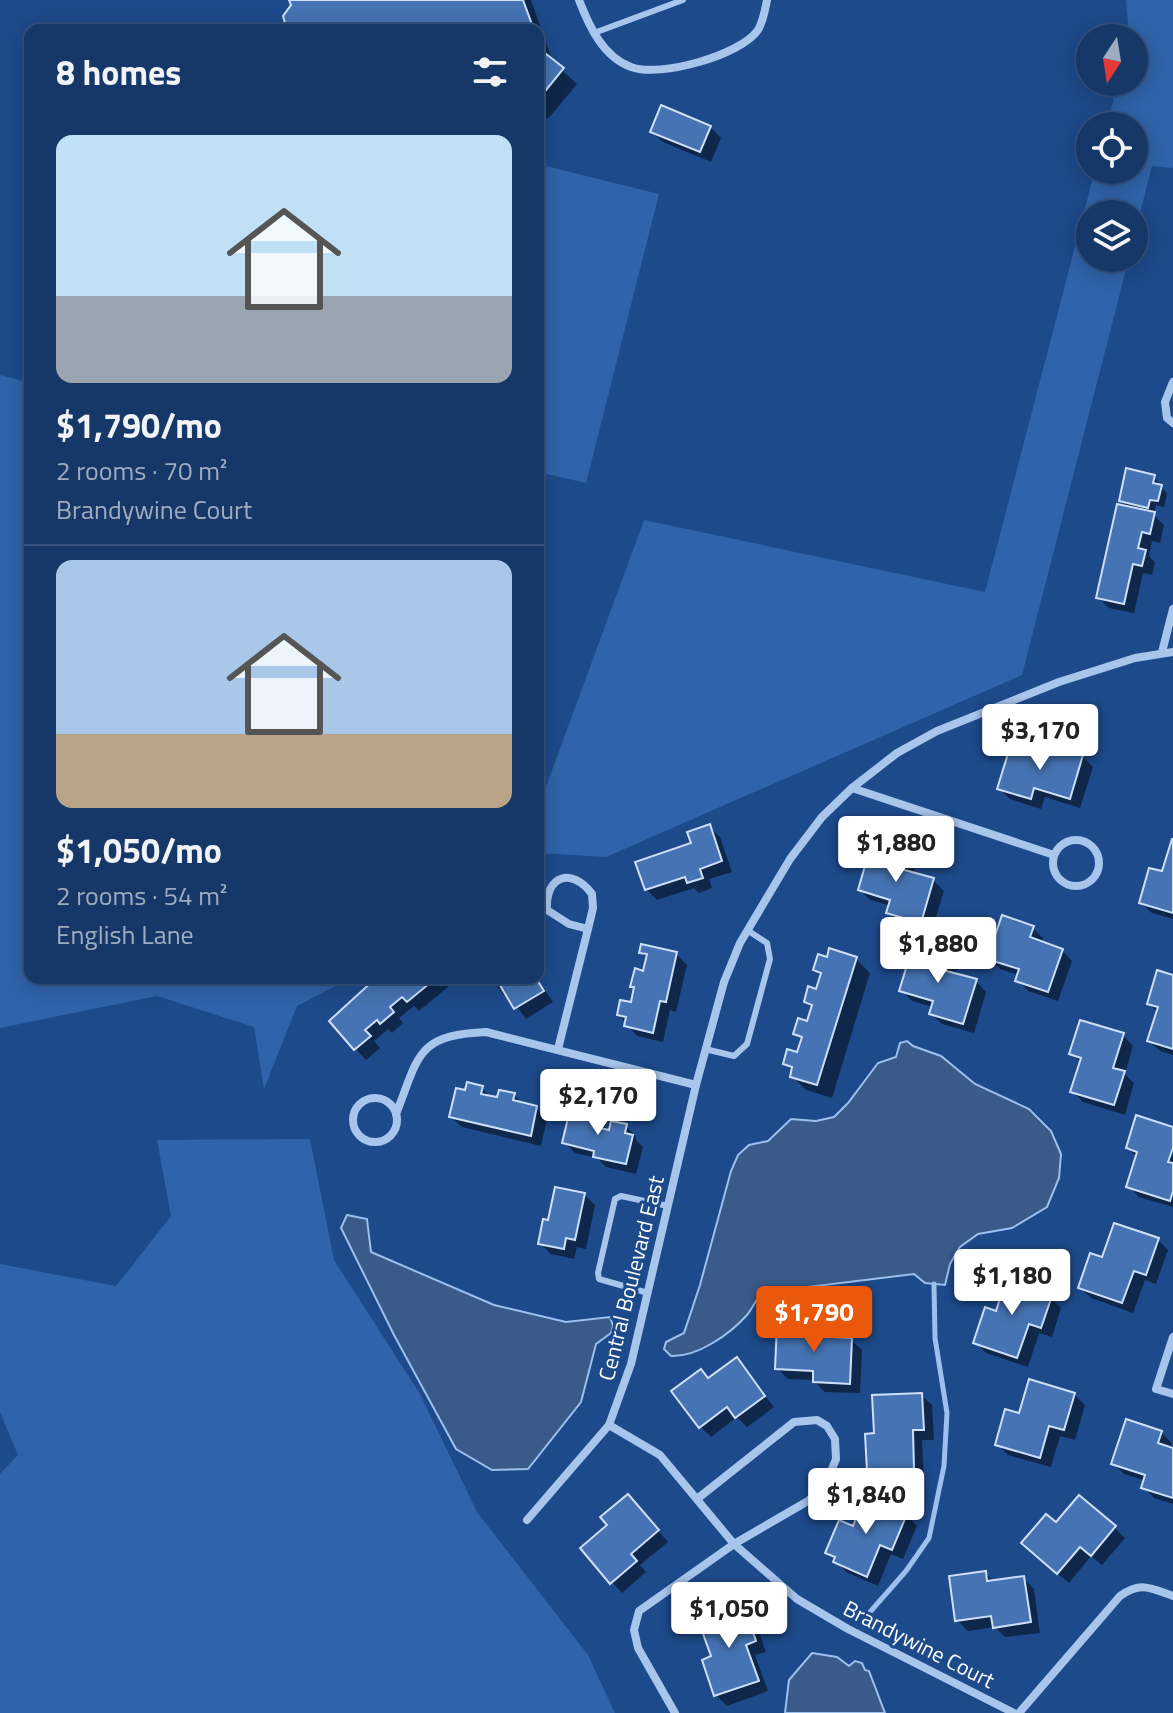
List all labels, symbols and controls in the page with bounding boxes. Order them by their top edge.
north arrow [1076,24,1148,96]
map controls [1076,24,1148,272]
text: 8 homes [56,46,181,98]
icon: filters [468,50,512,94]
button: locate [1076,112,1148,184]
icon: home [212,187,356,331]
button: layers [1076,200,1148,272]
text: $1,790/mo [56,399,222,451]
text: 2 rooms · 70 m² [56,451,227,490]
text: Brandywine Court [56,490,252,529]
icon: home [212,612,356,756]
pin: $3,170 [975,704,1105,772]
text: $3,170 [1000,710,1080,749]
pin: $1,880 [831,816,961,884]
text: $1,880 [856,822,936,861]
text: $1,050/mo [56,824,222,876]
text: 2 rooms · 54 m² [56,876,227,915]
text: English Lane [56,915,194,954]
pin: $1,880 [873,917,1003,985]
text: $1,880 [898,923,978,962]
pin: $2,170 [533,1069,663,1137]
text: $2,170 [558,1075,638,1114]
street label: Central Boulevard East [589,1172,673,1384]
pin: $1,180 [947,1249,1077,1317]
text: $1,180 [972,1255,1052,1294]
pin: $1,790 [749,1286,879,1354]
text: $1,790 [774,1292,854,1331]
pin: $1,840 [801,1468,931,1536]
text: $1,840 [826,1474,906,1513]
pin: $1,050 [664,1582,794,1650]
text: $1,050 [689,1588,769,1627]
street label: Brandywine Court [837,1591,1001,1697]

